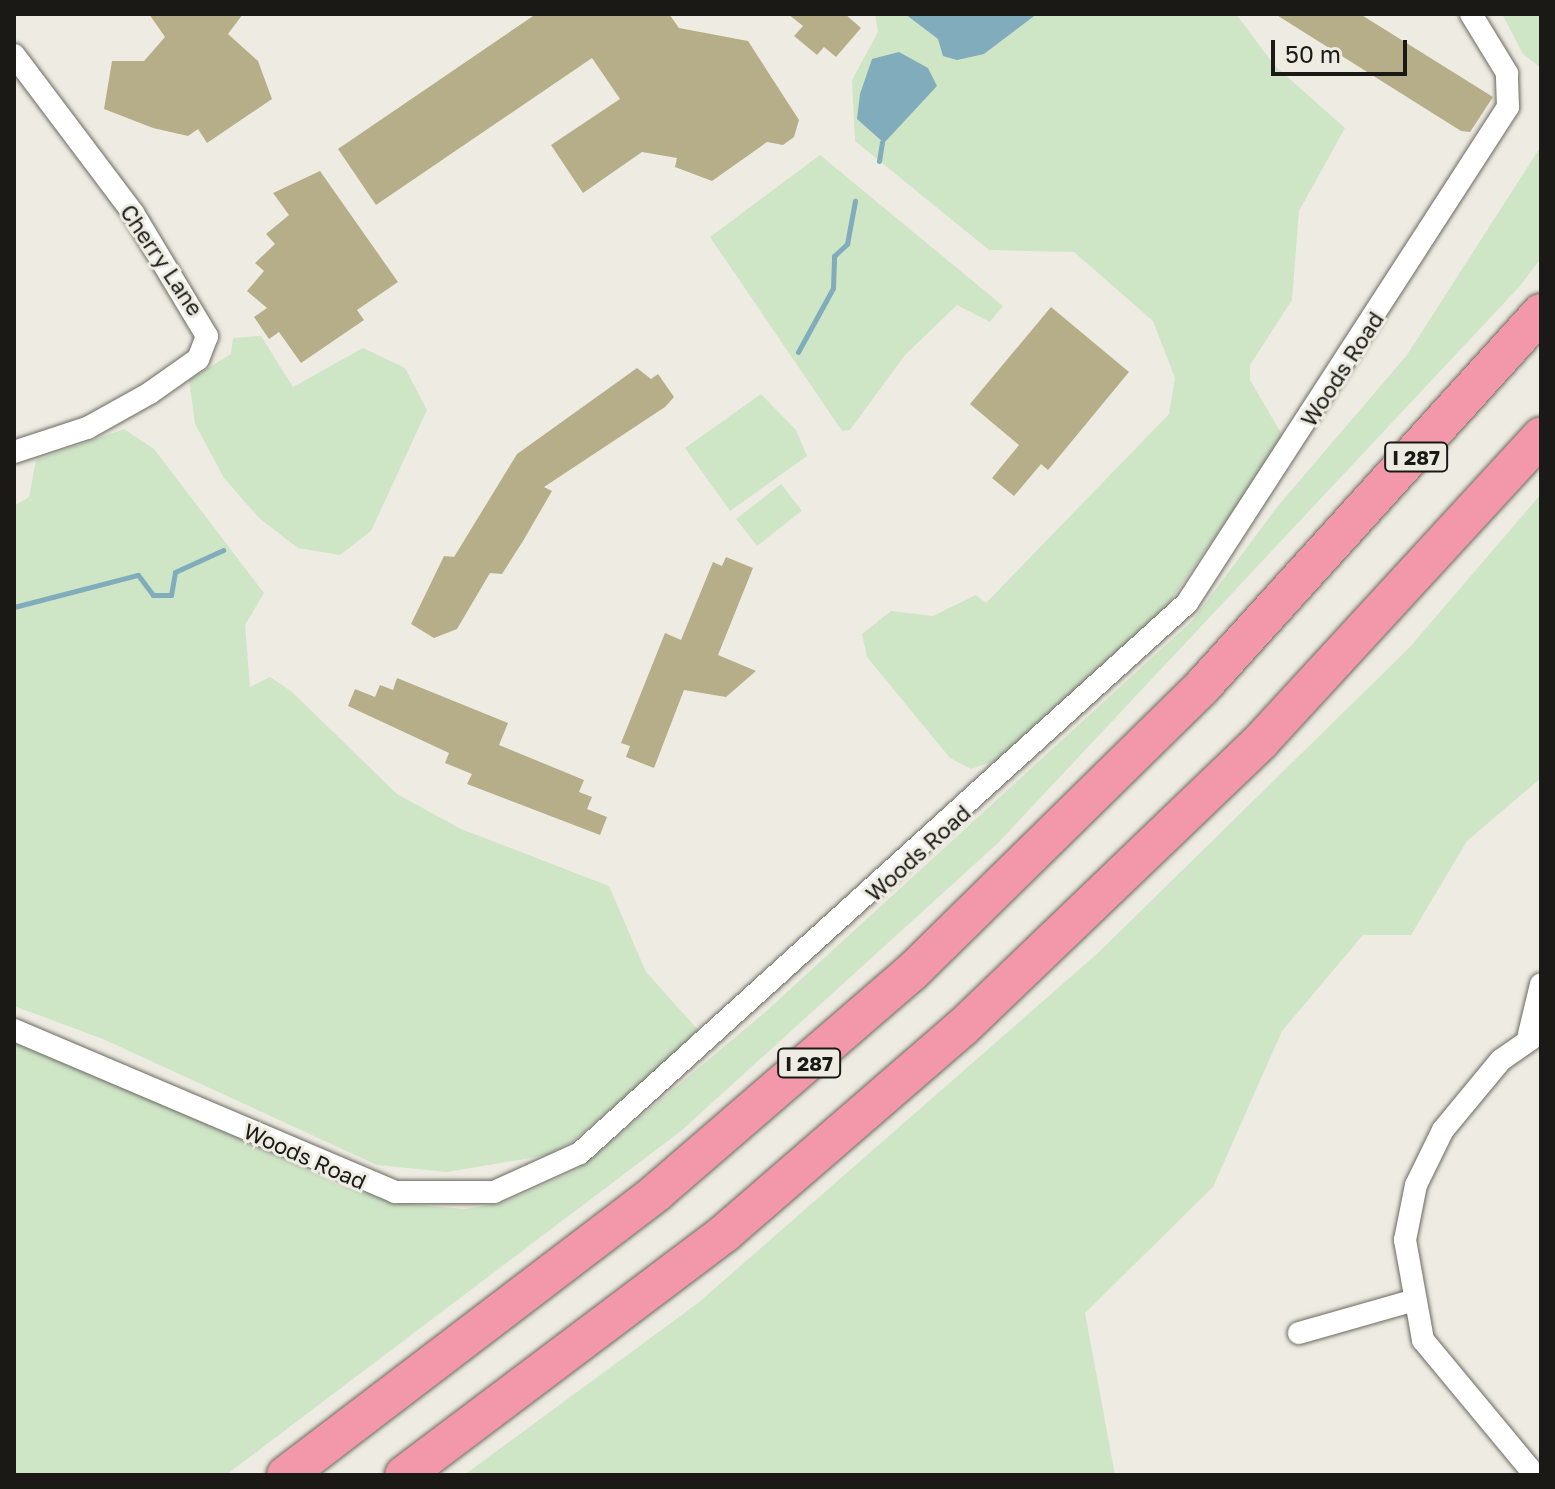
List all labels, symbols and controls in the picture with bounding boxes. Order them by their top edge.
scale bar [1275,24,1411,74]
text: 50 m [1285,39,1341,68]
street label: Cherry Lane [115,199,209,321]
street label: Woods Road [1295,307,1389,431]
road number: I 287 [1384,441,1448,473]
street label: Woods Road [860,799,976,907]
road number: I 287 [777,1047,841,1079]
street label: Woods Road [240,1117,370,1195]

